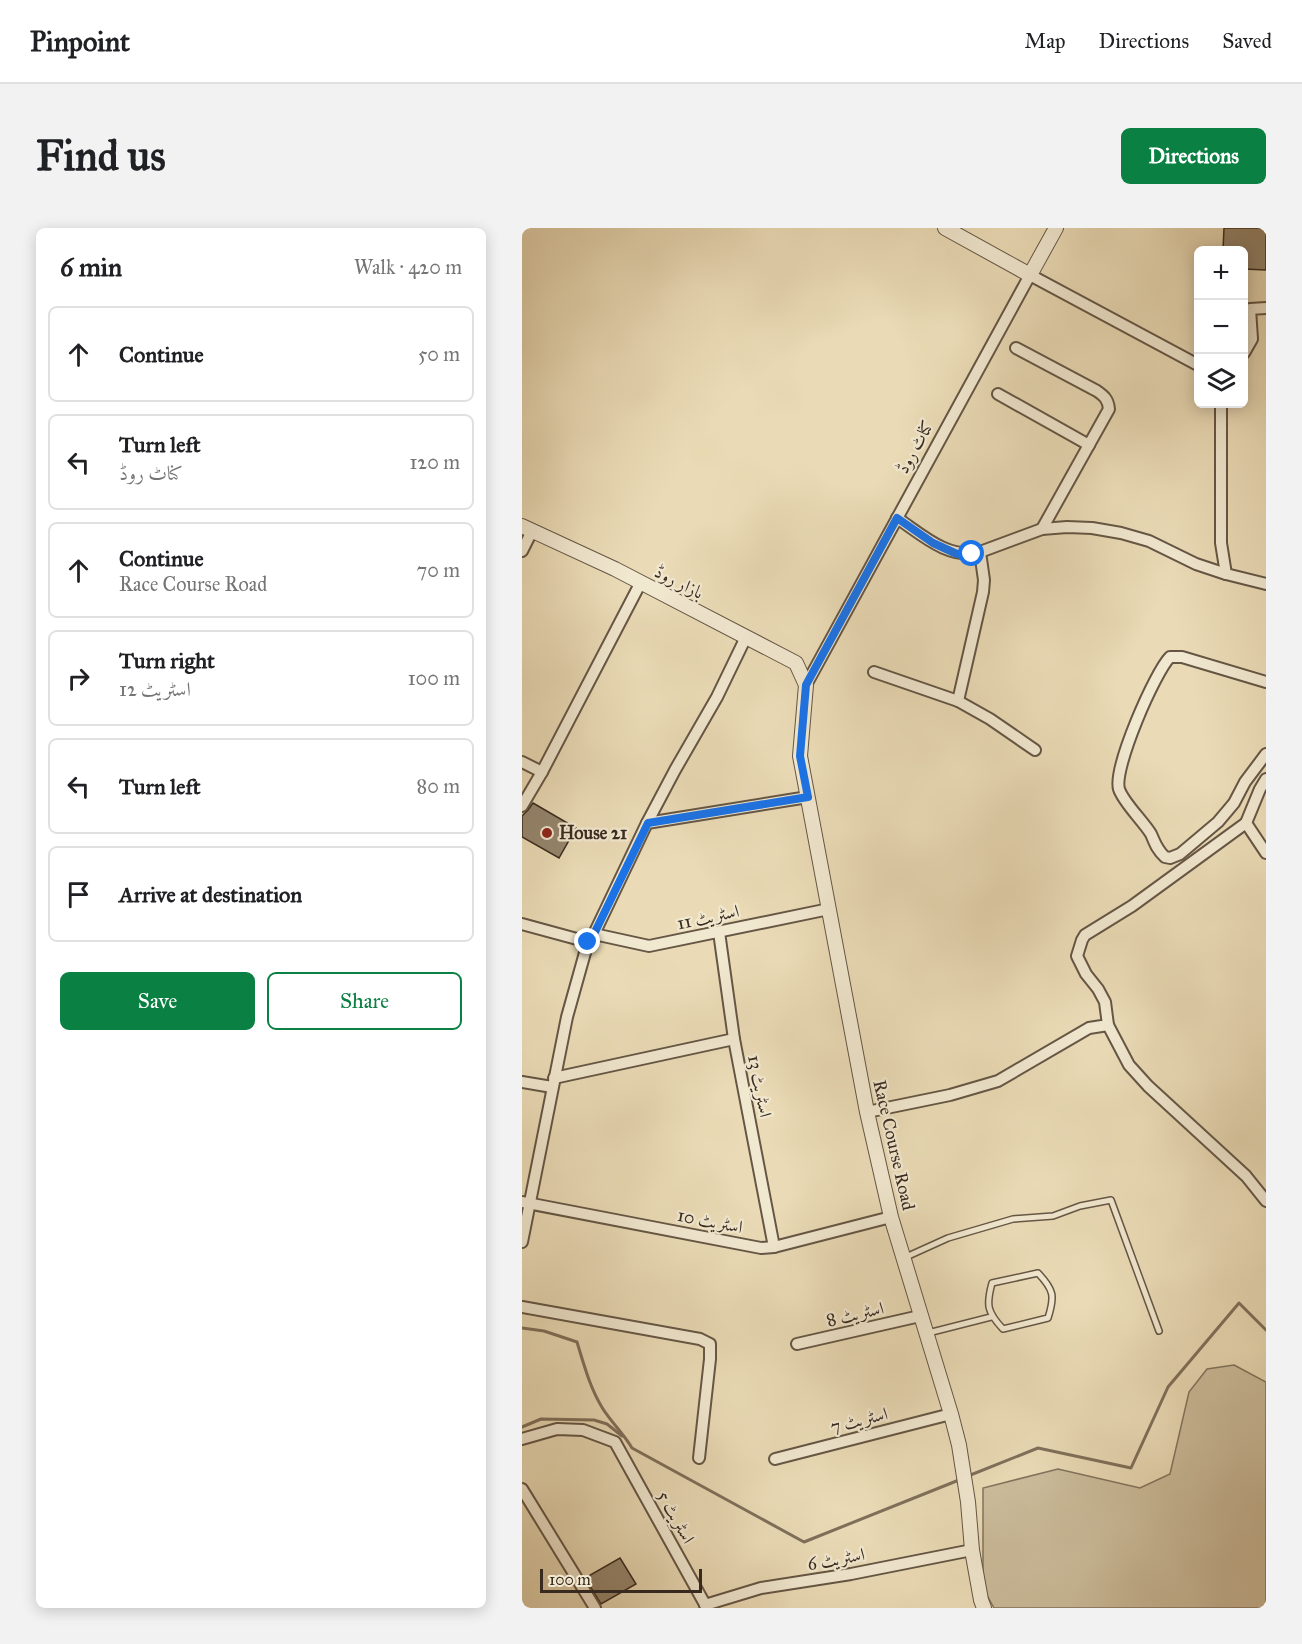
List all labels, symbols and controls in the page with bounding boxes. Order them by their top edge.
text: Pinpoint [30,24,130,59]
text: Map [1025,28,1066,54]
text: Directions [1099,28,1189,54]
text: Saved [1222,28,1272,54]
button: Directions [1121,128,1266,184]
text: Find us [36,130,166,182]
map controls [1194,246,1248,408]
button: + [1194,246,1248,300]
text: 6 min [60,251,122,283]
text: Walk · 420 m [354,255,462,279]
button: − [1194,300,1248,354]
icon: ahead [62,338,95,371]
text: Continue [119,341,204,368]
text: 50 m [418,342,460,366]
button: layers [1194,354,1248,408]
street label: کناٹ روڈ [891,417,939,477]
text: Turn left [119,431,201,458]
icon: left [62,446,95,479]
text: 120 m [409,450,460,474]
text: کناٹ روڈ [119,461,183,485]
route start [958,540,984,566]
text: Continue [119,545,204,572]
icon: ahead [62,554,95,587]
text: 70 m [417,558,460,582]
street label: بازار روڈ [651,560,707,604]
text: Race Course Road [119,572,267,596]
text: Turn right [119,647,215,674]
icon: right [62,662,95,695]
text: 100 m [408,666,460,690]
text: اسٹریٹ 12 [119,677,191,701]
icon: left [62,770,95,803]
text: Turn left [119,773,201,800]
text: 80 m [417,774,460,798]
place label: House 21 [559,822,627,844]
marker: House 21 [540,826,554,840]
icon: arrive [62,878,95,911]
text: Arrive at destination [119,881,302,908]
street label: اسٹریٹ 11 [675,900,741,935]
route end [574,928,600,954]
button: Save [60,972,255,1030]
button: Share [267,972,462,1030]
street label: اسٹریٹ 13 [742,1053,777,1119]
street label: Race Course Road [868,1078,920,1212]
street label: اسٹریٹ 10 [675,1204,745,1239]
street label: اسٹریٹ 8 [824,1297,886,1332]
street label: اسٹریٹ 7 [828,1402,890,1439]
street label: اسٹریٹ 5 [652,1487,699,1548]
street label: اسٹریٹ 6 [806,1543,867,1576]
scale bar [540,1566,702,1594]
text: 100 m [549,1570,591,1589]

